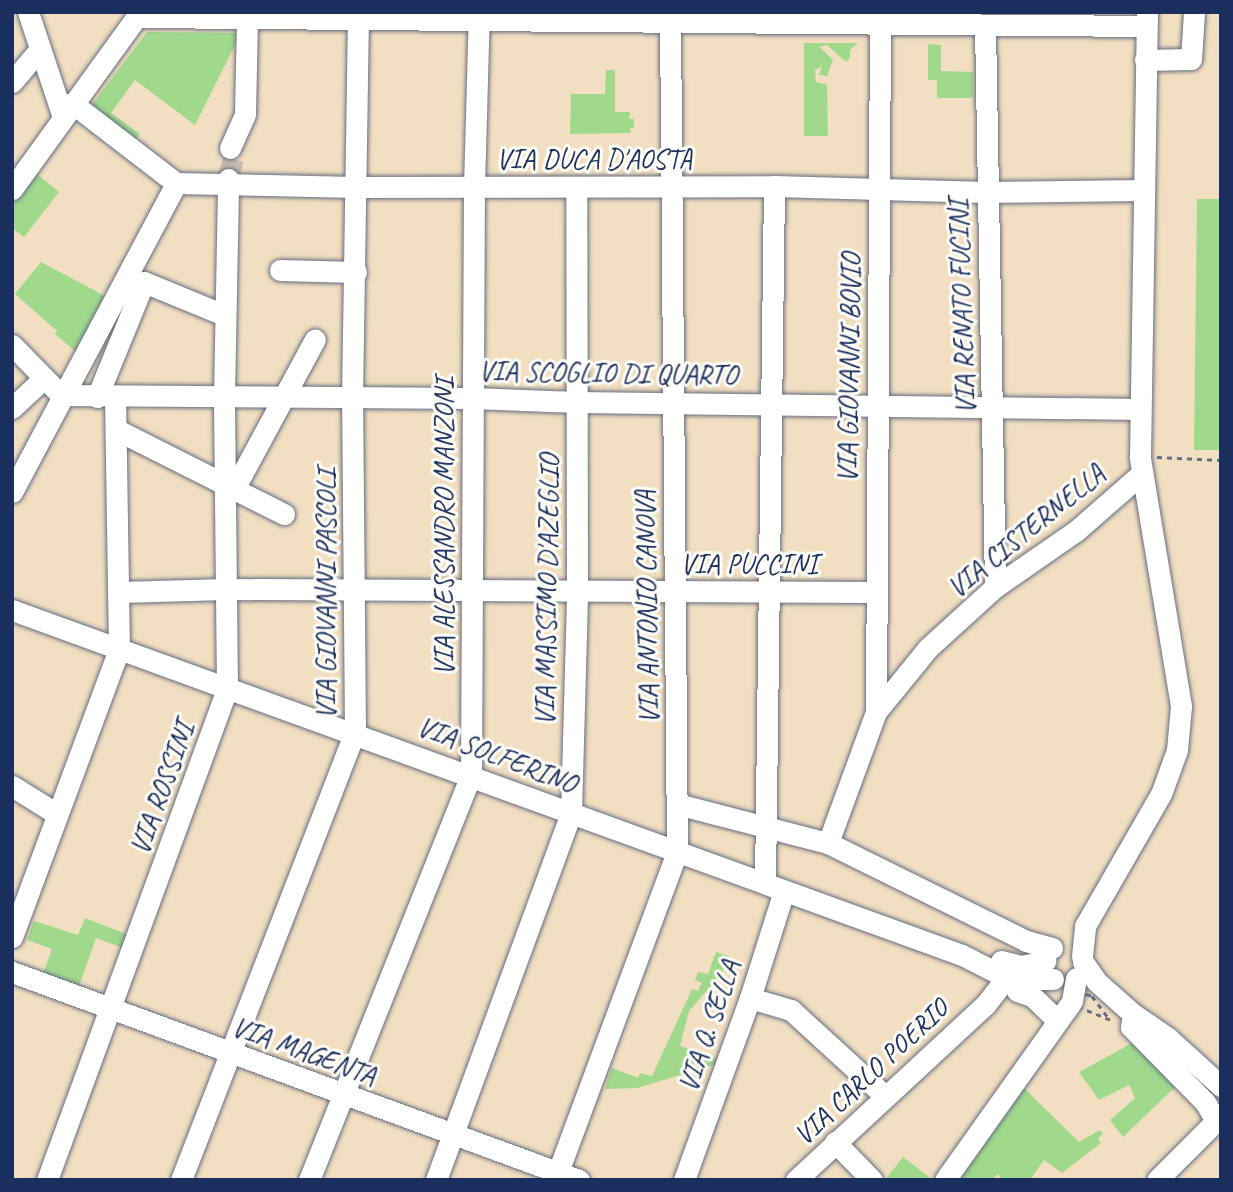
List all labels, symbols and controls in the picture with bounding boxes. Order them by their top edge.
street label: VIA DUCA D'AOSTA [496,142,692,176]
street label: VIA RENATO FUCINI [941,199,983,415]
street label: VIA GIOVANNI BOVIO [830,254,868,482]
street label: VIA SCOGLIO DI QUARTO [478,354,738,392]
street label: VIA ALESSANDRO MANZONI [427,379,461,675]
street label: VIA MASSIMO D'AZEGLIO [528,454,566,726]
street label: VIA CISTERNELLA [940,457,1112,605]
street label: VIA GIOVANNI PASCOLI [309,469,343,719]
street label: VIA ANTONIO CANOVA [628,490,666,724]
street label: VIA PUCCINI [680,547,818,581]
street label: VIA SOLFERINO [412,709,582,801]
street label: VIA ROSSINI [122,717,202,859]
street label: VIA Q. SELLA [671,956,747,1096]
street label: VIA CARLO POERIO [787,992,955,1152]
street label: VIA MAGENTA [227,1009,381,1093]

